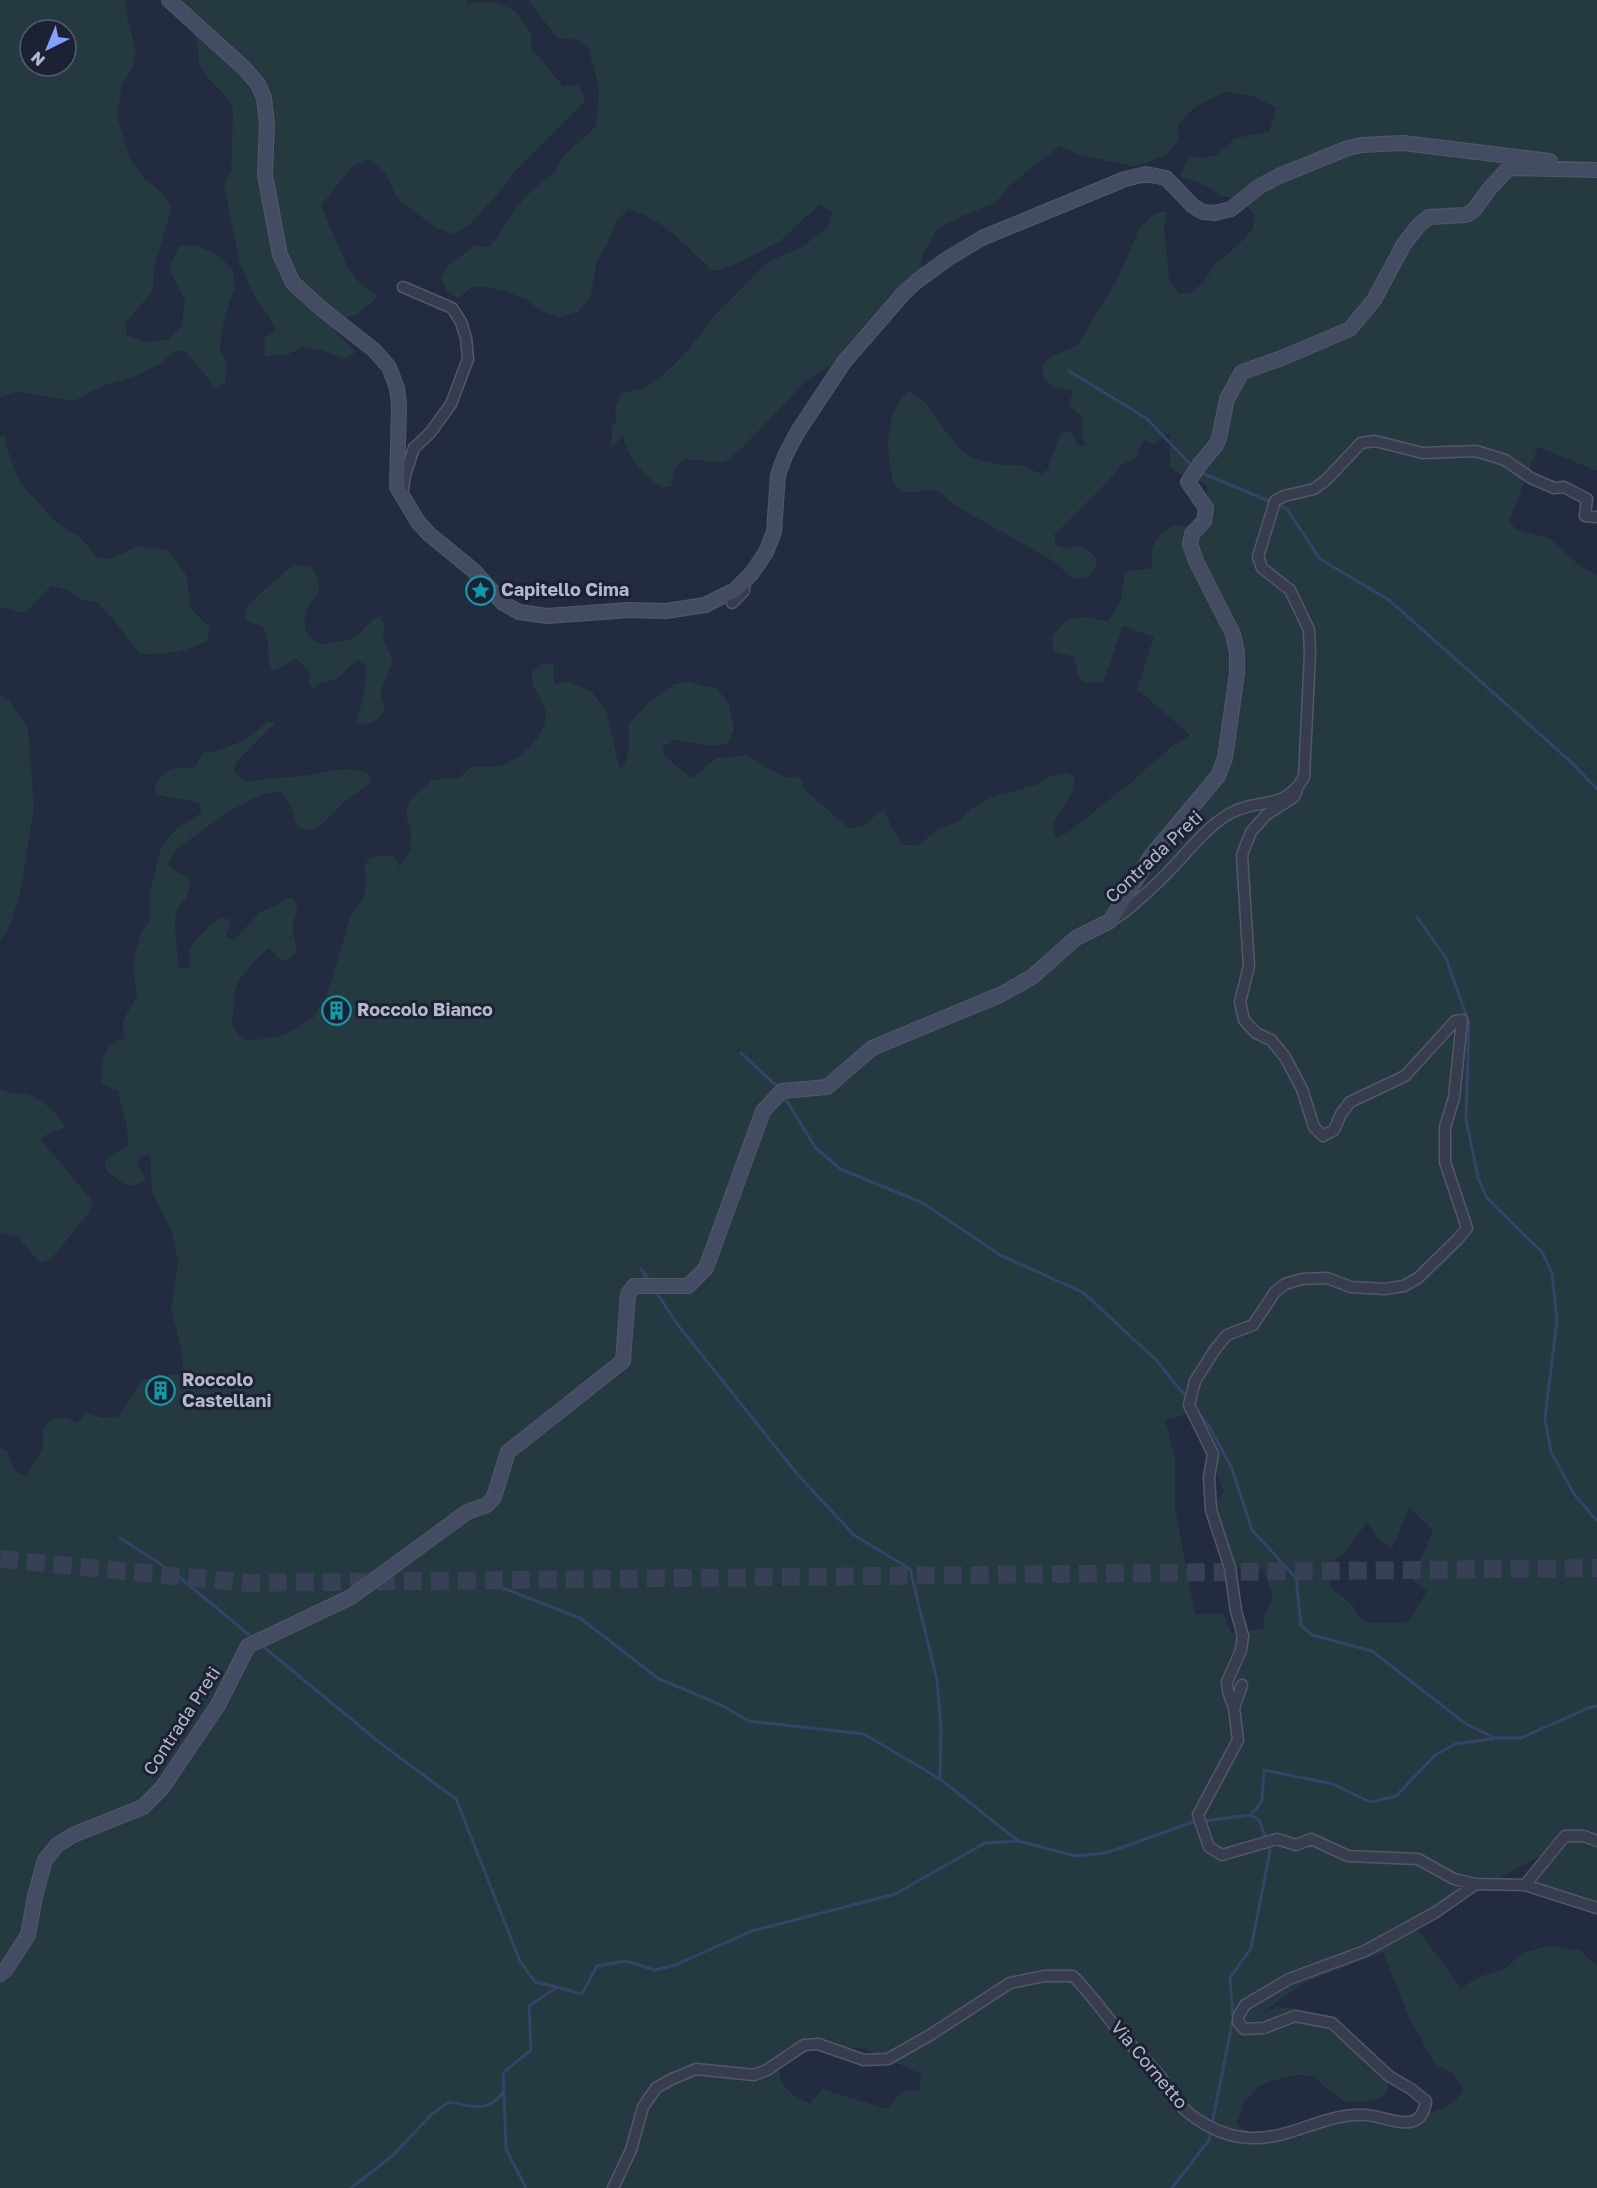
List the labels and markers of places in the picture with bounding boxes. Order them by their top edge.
place icon: Capitello Cima [464,574,496,606]
place label: Capitello Cima [501,578,629,600]
building icon: Roccolo Bianco [320,994,352,1026]
place label: Roccolo Bianco [357,998,493,1020]
place label: Roccolo Castellani [182,1368,271,1411]
building icon: Roccolo Castellani [145,1374,177,1406]

